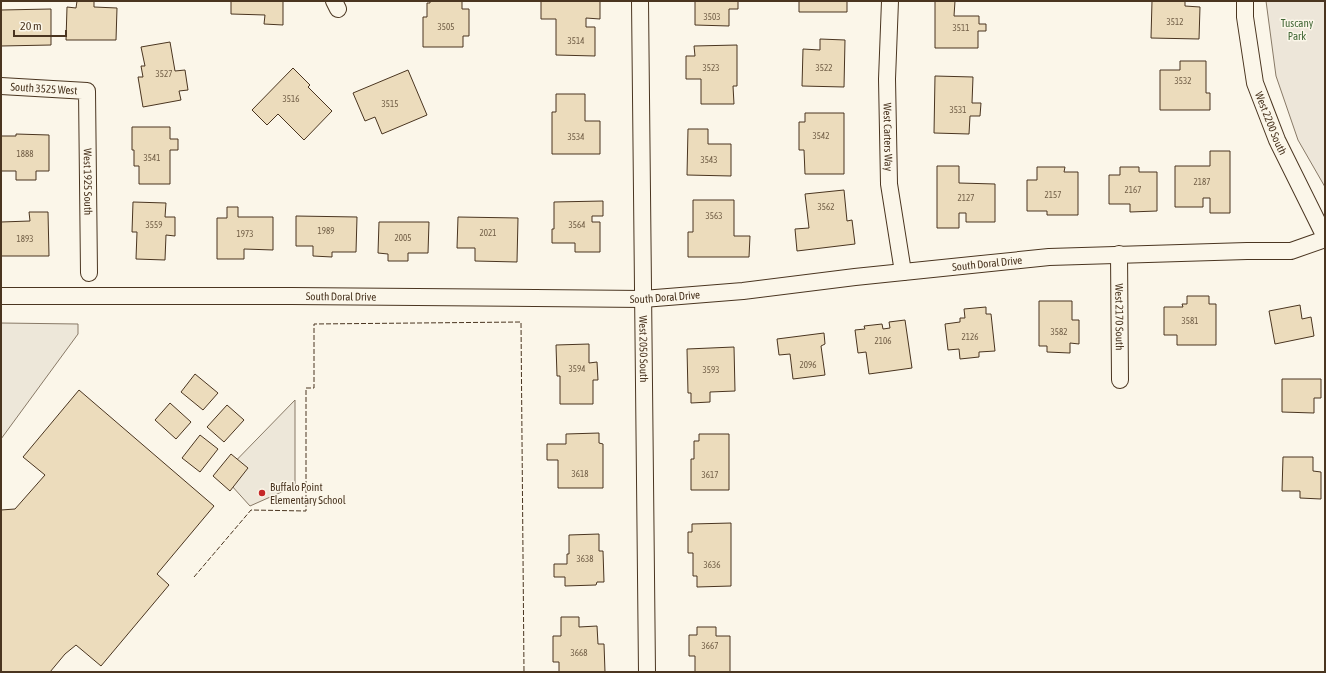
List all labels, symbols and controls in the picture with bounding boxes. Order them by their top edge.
scale bar [14,12,66,38]
house number: 3503 [704,12,720,22]
house number: 3512 [1167,17,1183,27]
park label: Tuscany Park [1281,17,1314,42]
text: 20 m [20,19,42,33]
house number: 3505 [438,22,454,32]
house number: 3511 [953,23,969,33]
house number: 3514 [568,36,584,46]
house number: 3523 [703,63,719,73]
house number: 3522 [816,63,832,73]
house number: 3527 [156,69,172,79]
house number: 3532 [1175,76,1191,86]
street label: South 3525 West [10,81,78,96]
street label: West 2200 South [1253,90,1289,157]
house number: 3516 [283,94,299,104]
house number: 3515 [382,99,398,109]
street label: West Carters Way [881,103,895,172]
house number: 3531 [950,105,966,115]
house number: 3542 [813,131,829,141]
house number: 3534 [568,132,584,142]
street label: West 1925 South [82,148,94,215]
house number: 1888 [17,149,33,159]
house number: 3541 [144,153,160,163]
house number: 3543 [701,155,717,165]
house number: 2187 [1194,177,1210,187]
house number: 2167 [1125,185,1141,195]
house number: 2157 [1045,190,1061,200]
house number: 2127 [958,193,974,203]
house number: 3562 [818,202,834,212]
house number: 3563 [706,211,722,221]
house number: 3559 [146,220,162,230]
house number: 3564 [569,220,585,230]
house number: 1989 [318,226,334,236]
house number: 2021 [480,228,496,238]
house number: 1973 [237,229,253,239]
house number: 2005 [395,233,411,243]
house number: 1893 [17,234,33,244]
street label: South Doral Drive [951,254,1023,273]
street label: West 2170 South [1113,283,1126,351]
street label: South Doral Drive [630,288,701,305]
street label: South Doral Drive [306,290,376,303]
street label: West 2050 South [637,315,650,383]
house number: 3581 [1182,316,1198,326]
house number: 3582 [1051,327,1067,337]
house number: 2126 [962,332,978,342]
house number: 2106 [875,336,891,346]
house number: 2096 [800,360,816,370]
house number: 3594 [569,364,585,374]
house number: 3593 [703,365,719,375]
house number: 3618 [572,469,588,479]
house number: 3617 [702,470,718,480]
place label: Buffalo Point Elementary School [270,481,346,506]
marker: Buffalo Point Elementary School [257,488,267,498]
house number: 3638 [577,554,593,564]
house number: 3636 [704,560,720,570]
house number: 3667 [702,641,718,651]
house number: 3668 [571,648,587,658]

